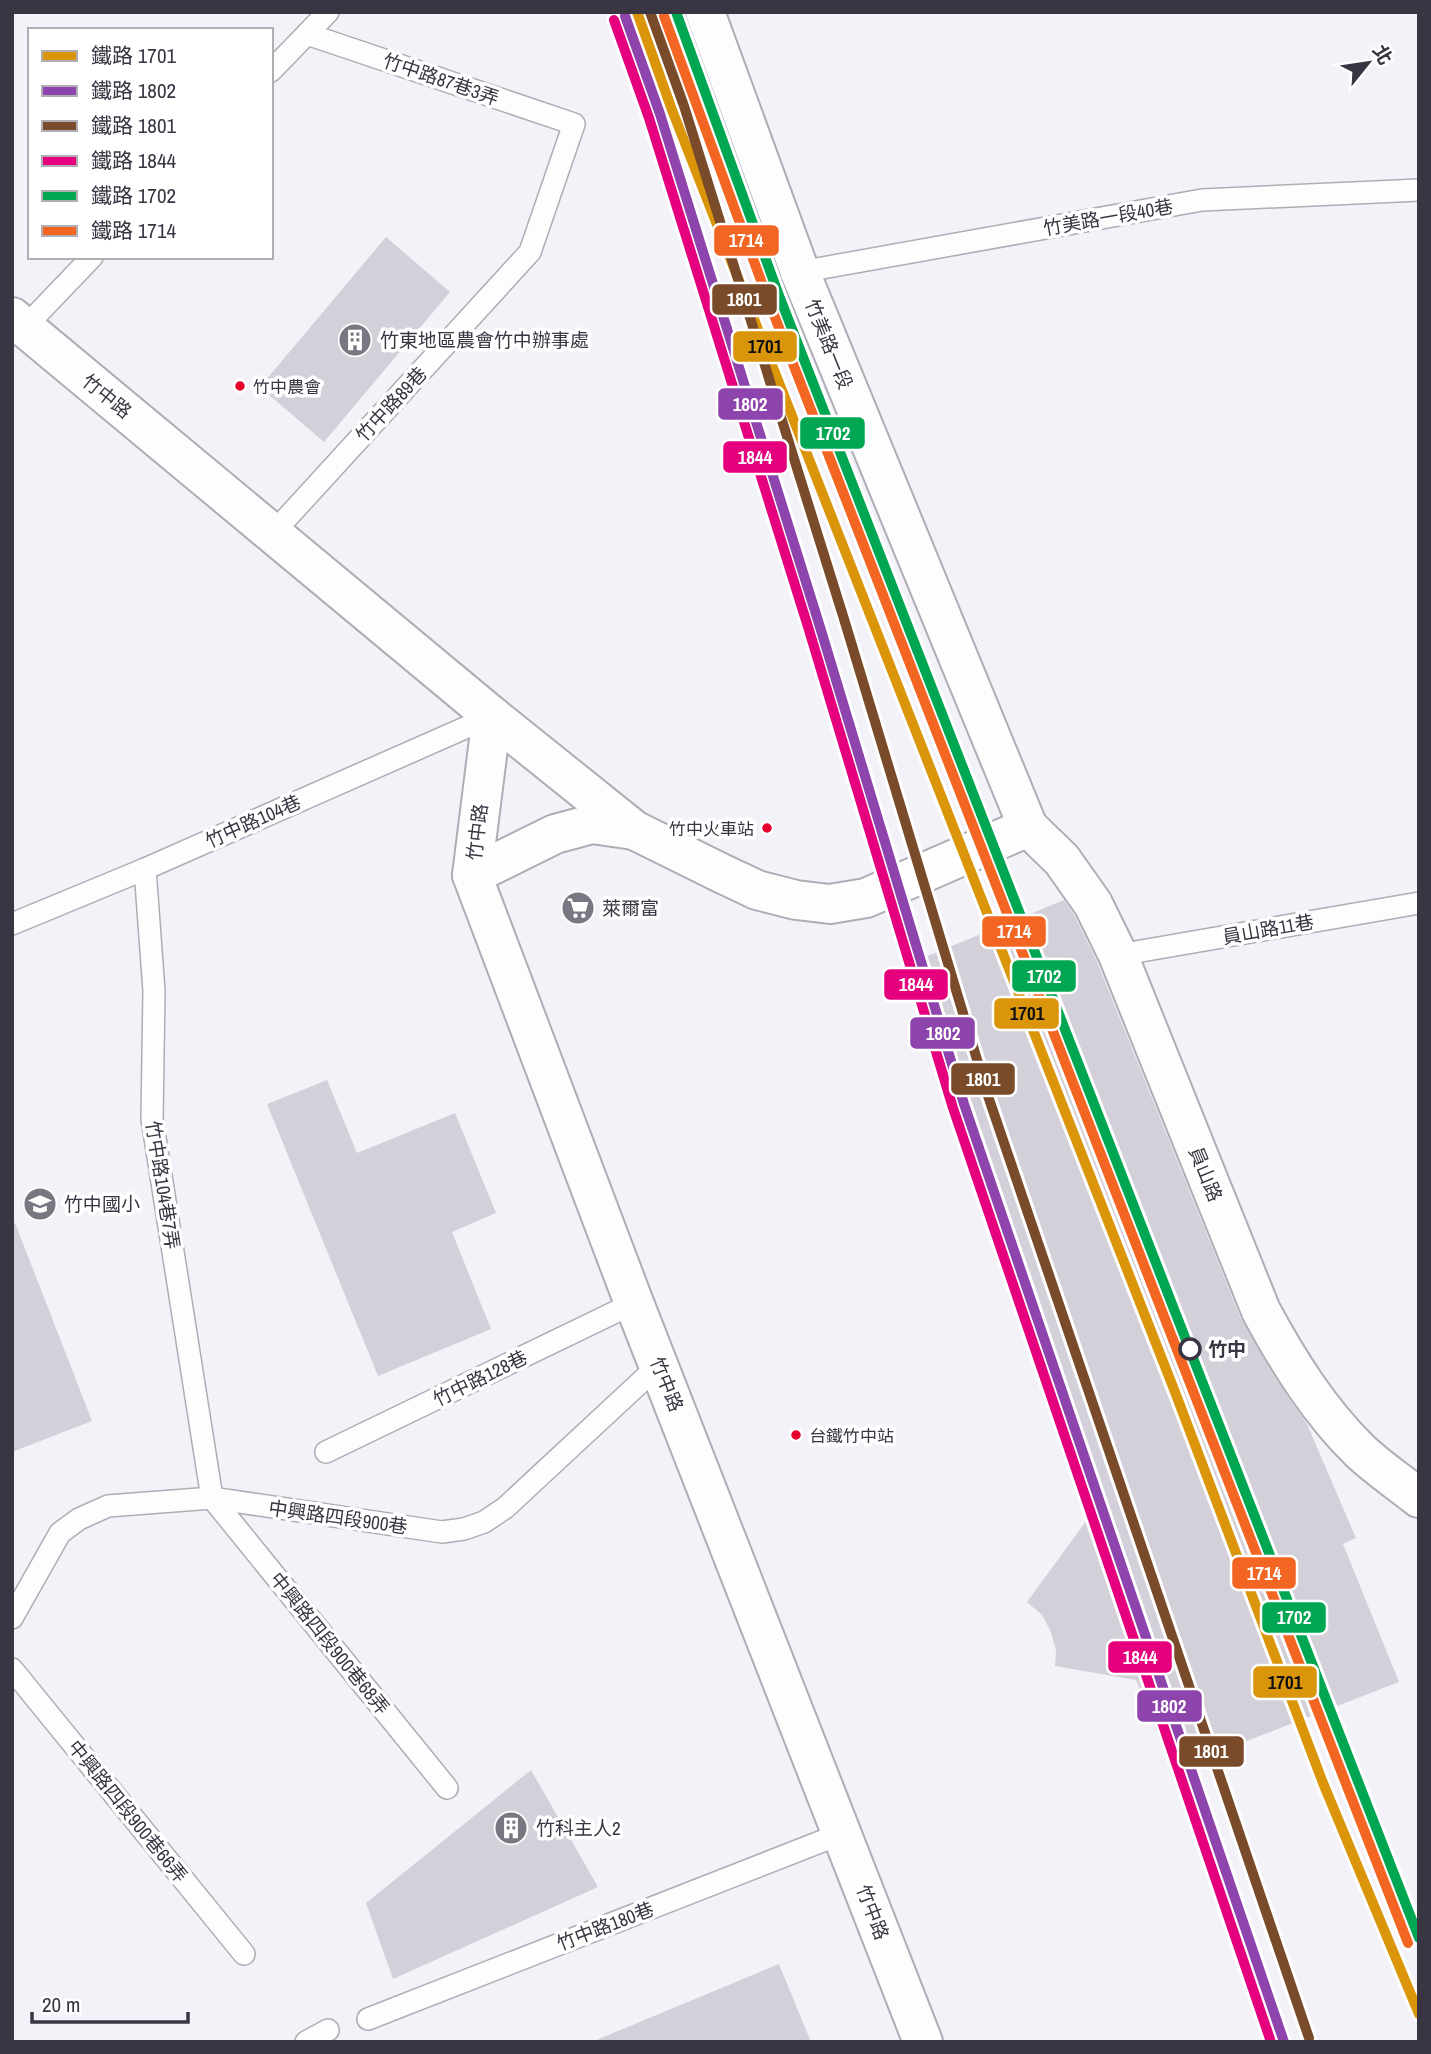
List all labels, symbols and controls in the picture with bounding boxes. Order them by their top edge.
legend [28,28,273,259]
north arrow [1333,28,1403,98]
text: 北 [1367,40,1399,69]
text: 鐵路 1701 [91,41,177,70]
street label: 竹中路87巷3弄 [380,47,502,111]
text: 鐵路 1802 [91,76,176,105]
text: 鐵路 1801 [91,111,177,140]
text: 鐵路 1844 [91,146,177,175]
text: 鐵路 1702 [91,181,176,210]
street label: 竹美路一段40巷 [1041,193,1175,241]
text: 鐵路 1714 [91,216,177,245]
line badge: 1714 [713,224,780,257]
text: 1714 [729,227,764,253]
line badge: 1801 [711,283,778,316]
text: 1801 [727,286,762,312]
street label: 竹美路一段 [799,295,859,393]
building icon: 竹東地區農會竹中辦事處 [336,321,374,359]
place label: 竹東地區農會竹中辦事處 [380,327,589,353]
line badge: 1701 [732,330,798,363]
text: 1701 [748,333,783,359]
street label: 竹中路89巷 [350,361,432,447]
street label: 竹中路 [77,368,137,424]
place label: 竹中農會 [253,375,321,398]
marker: 竹中農會 [233,379,247,393]
line badge: 1802 [717,387,784,421]
text: 1802 [733,391,768,417]
line badge: 1702 [799,416,866,450]
text: 1702 [816,420,851,446]
line badge: 1844 [722,440,788,474]
text: 1844 [738,444,773,470]
street label: 竹中路104巷 [201,788,305,854]
street label: 竹中路 [461,802,493,862]
place label: 竹中火車站 [669,817,754,840]
marker: 竹中火車站 [760,821,774,835]
supermarket icon: 萊爾富 [559,889,597,927]
place label: 萊爾富 [602,895,659,921]
street label: 員山路11巷 [1220,908,1316,950]
line badge: 1714 [981,915,1047,948]
text: 1714 [997,918,1032,944]
line badge: 1702 [1011,959,1077,993]
text: 1702 [1027,963,1062,989]
line badge: 1844 [883,968,949,1001]
text: 1844 [899,971,934,997]
line badge: 1701 [993,997,1060,1030]
text: 1701 [1010,1000,1045,1026]
line badge: 1802 [909,1016,976,1050]
text: 1802 [926,1020,961,1046]
line badge: 1801 [950,1062,1016,1096]
text: 1801 [966,1066,1001,1092]
street label: 竹中路104巷7弄 [140,1119,186,1251]
street label: 員山路 [1183,1143,1229,1205]
school or university icon: 竹中國小 [21,1185,59,1223]
place label: 竹中國小 [64,1191,140,1217]
place label: 竹中 [1208,1336,1246,1362]
marker: 竹中 [1179,1338,1201,1360]
street label: 竹中路128巷 [428,1344,532,1412]
street label: 竹中路 [644,1353,690,1415]
place label: 台鐵竹中站 [809,1424,894,1447]
marker: 台鐵竹中站 [789,1428,803,1442]
street label: 中興路四段900巷 [267,1494,409,1540]
line badge: 1714 [1231,1556,1297,1590]
text: 1714 [1247,1560,1282,1586]
street label: 中興路四段900巷68弄 [264,1566,396,1720]
line badge: 1702 [1261,1601,1327,1634]
text: 1702 [1277,1604,1312,1630]
line badge: 1844 [1107,1640,1173,1674]
text: 1844 [1123,1644,1158,1670]
line badge: 1701 [1252,1665,1318,1699]
text: 1701 [1268,1669,1303,1695]
line badge: 1802 [1136,1689,1203,1723]
text: 1802 [1152,1693,1187,1719]
street label: 中興路四段900巷66弄 [62,1734,194,1888]
line badge: 1801 [1178,1735,1245,1768]
text: 1801 [1194,1738,1229,1764]
building icon: 竹科主人2 [492,1809,530,1847]
place label: 竹科主人2 [536,1815,621,1841]
street label: 竹中路 [851,1881,895,1943]
street label: 竹中路180巷 [553,1896,657,1956]
scale bar [32,1980,187,2024]
text: 20 m [42,1990,80,2019]

